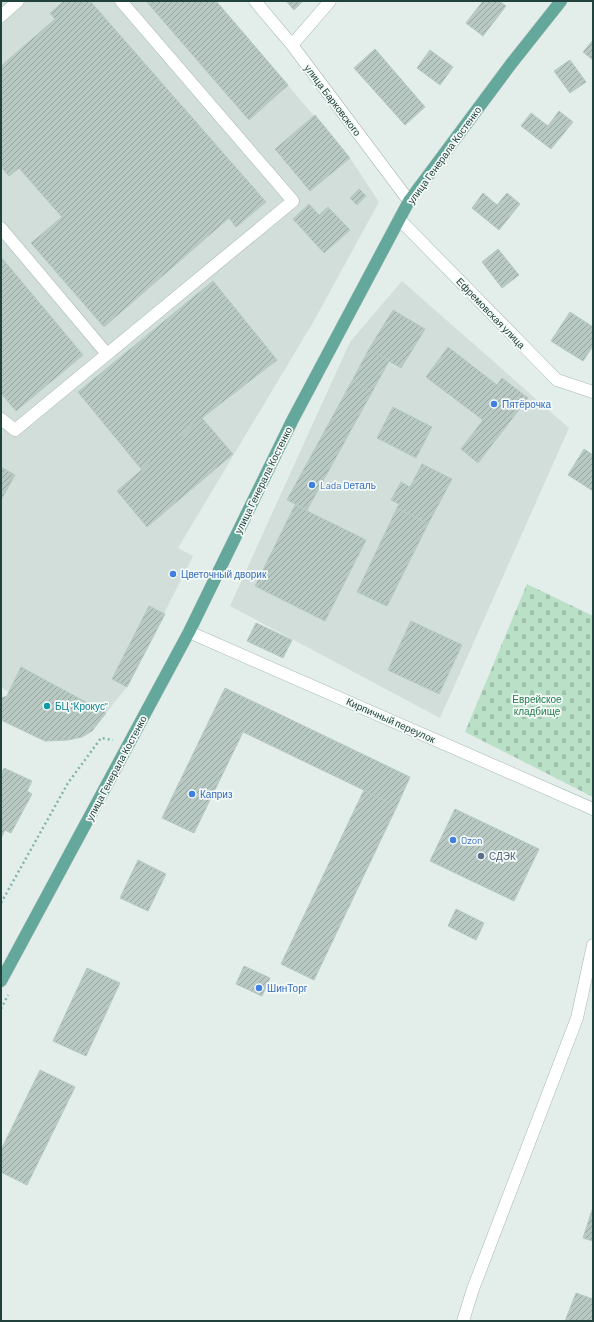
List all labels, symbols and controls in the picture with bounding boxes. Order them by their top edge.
street label: улица Барковского [302,62,364,138]
street label: улица Генерала Костенко [405,104,484,206]
street label: Ефремовская улица [454,275,528,351]
place label: Пятёрочка [502,398,551,410]
marker: Пятёрочка [489,399,499,409]
street label: улица Генерала Костенко [232,424,294,535]
place label: Lada Dеталь [320,479,376,491]
marker: Lada Dеталь [307,480,317,490]
place label: Цветочный дворик [181,568,267,580]
marker: Цветочный дворик [168,569,178,579]
park label: Еврейское кладбище [512,693,562,717]
street label: Кирпичный переулок [345,695,438,745]
place label: БЦ "Крокус" [55,700,108,712]
marker: БЦ "Крокус" [42,701,52,711]
street label: улица Генерала Костенко [83,713,149,823]
place label: Каприз [200,788,233,800]
marker: Каприз [187,789,197,799]
place label: Ozon [461,834,483,846]
marker: Ozon [448,835,458,845]
place label: СДЭК [489,850,516,862]
marker: СДЭК [476,851,486,861]
place label: ШинТорг [267,982,308,994]
marker: ШинТорг [254,983,264,993]

